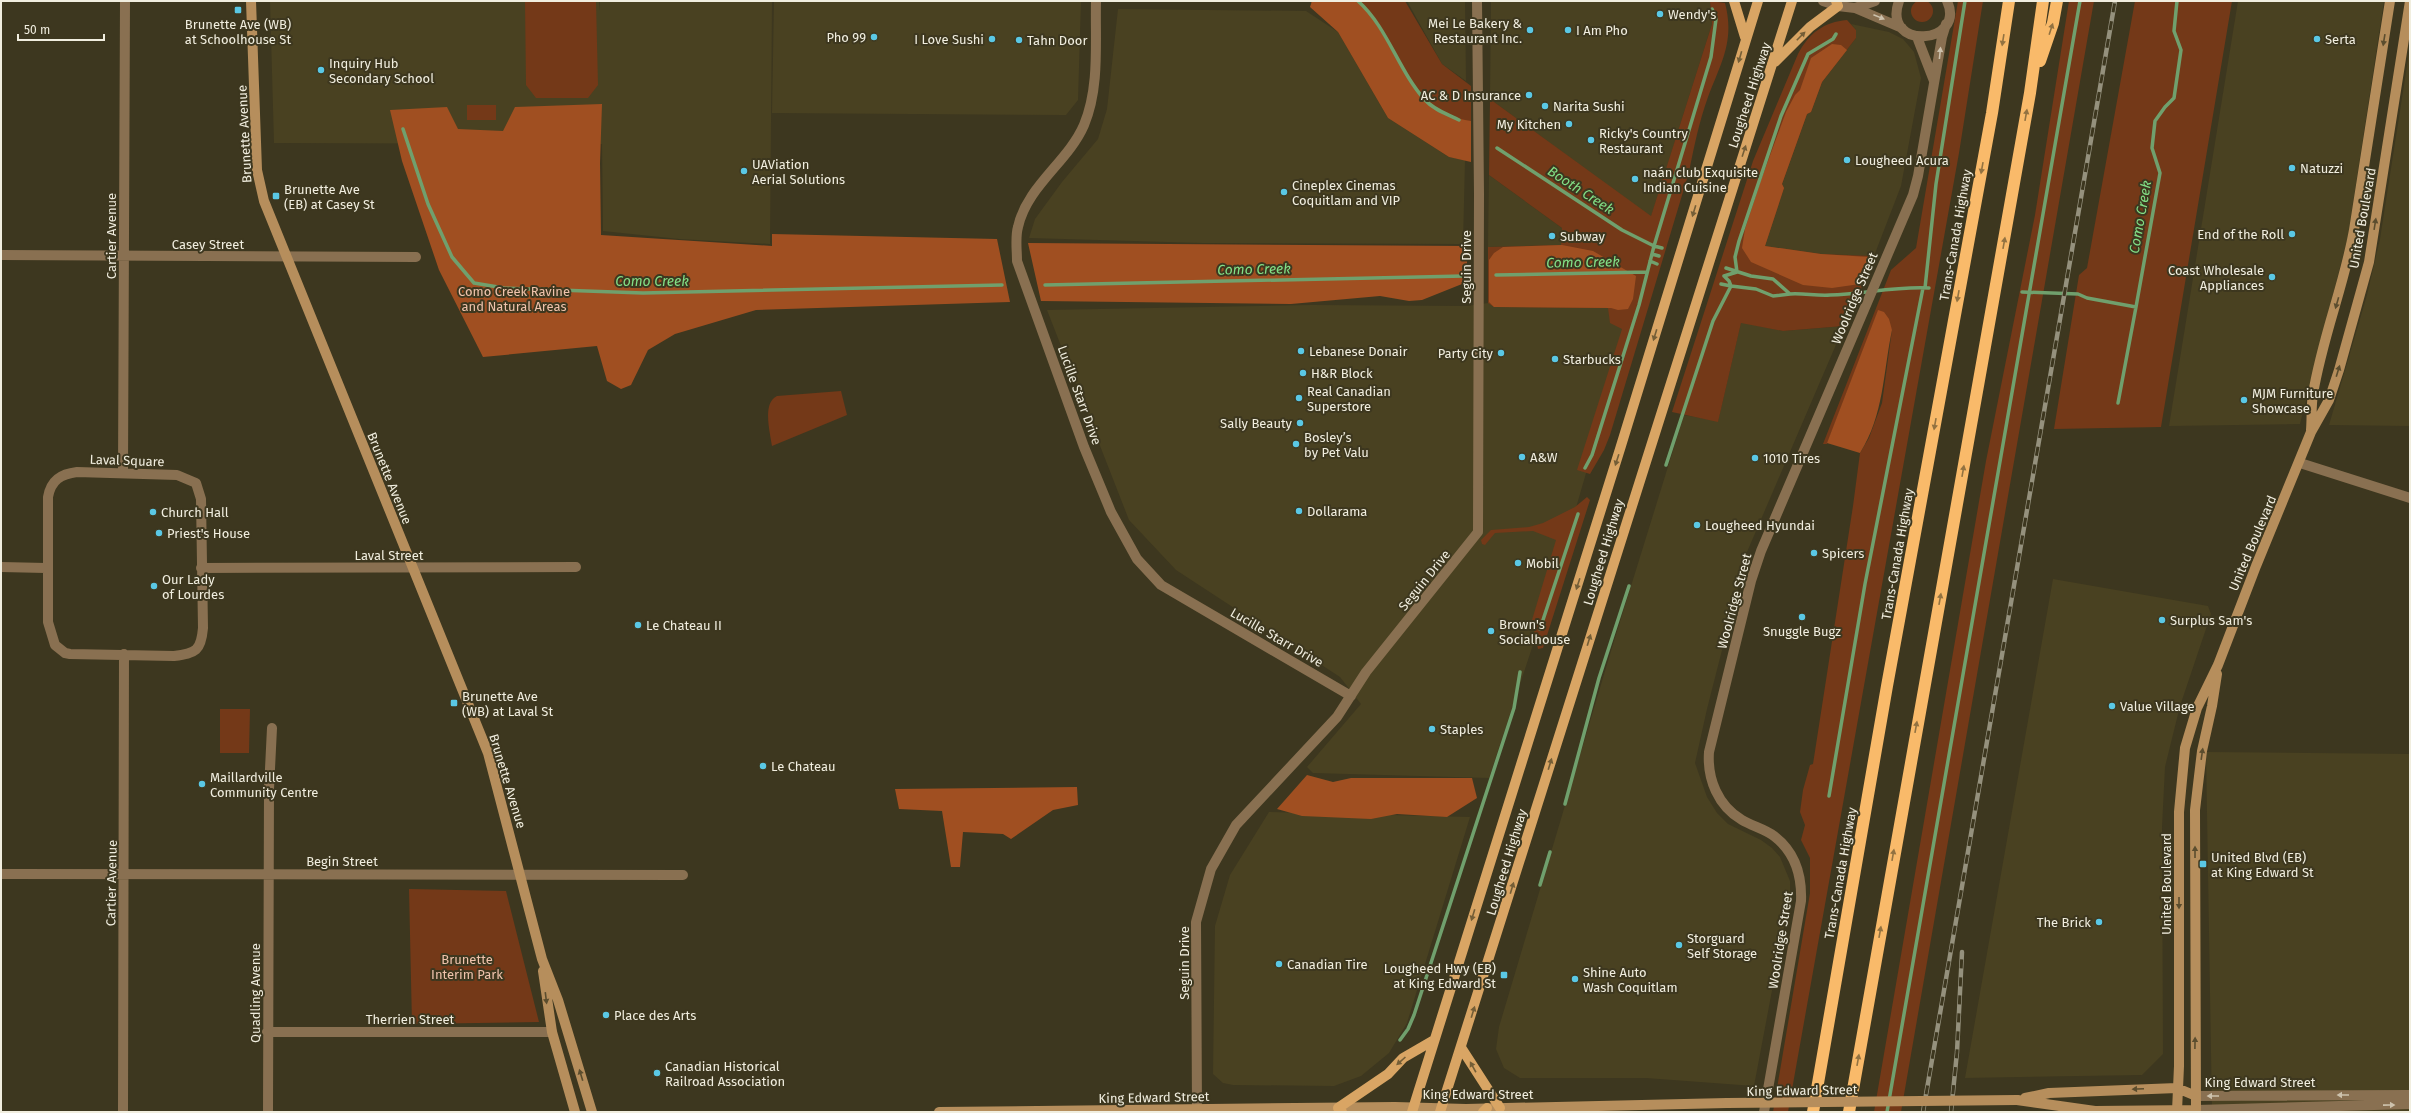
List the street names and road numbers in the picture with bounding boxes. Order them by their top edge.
street label: Lougheed Highway [1725,40,1774,150]
street label: Brunette Avenue [234,85,255,183]
street label: United Boulevard [2346,166,2379,270]
street label: Trans-Canada Highway [1937,168,1975,302]
street label: Cartier Avenue [104,193,119,279]
street label: Seguin Drive [1459,230,1474,304]
street label: Casey Street [172,237,244,252]
street label: Woolridge Street [1828,250,1881,346]
street label: Lucille Starr Drive [1055,343,1104,447]
street label: Brunette Avenue [364,430,415,526]
street label: Laval Square [89,452,165,469]
street label: Trans-Canada Highway [1879,487,1917,621]
street label: United Boulevard [2226,493,2279,593]
street label: Lougheed Highway [1580,497,1627,607]
street label: Seguin Drive [1395,547,1453,614]
street label: Laval Street [355,548,424,563]
street label: Woolridge Street [1715,551,1755,651]
street label: Lucille Starr Drive [1228,605,1326,670]
street label: Brunette Avenue [486,732,529,830]
street label: Trans-Canada Highway [1822,806,1860,940]
street label: Lougheed Highway [1483,807,1530,917]
street label: United Boulevard [2159,833,2174,935]
street label: Cartier Avenue [103,840,120,926]
street label: Begin Street [306,854,378,869]
street label: Woolridge Street [1765,890,1796,990]
street label: Seguin Drive [1177,926,1192,1000]
street label: Quadling Avenue [248,943,263,1043]
street label: Therrien Street [366,1012,455,1027]
street label: King Edward Street [2205,1075,2316,1090]
street label: King Edward Street [1746,1082,1858,1099]
street label: King Edward Street [1423,1087,1534,1102]
street label: King Edward Street [1098,1089,1210,1106]

